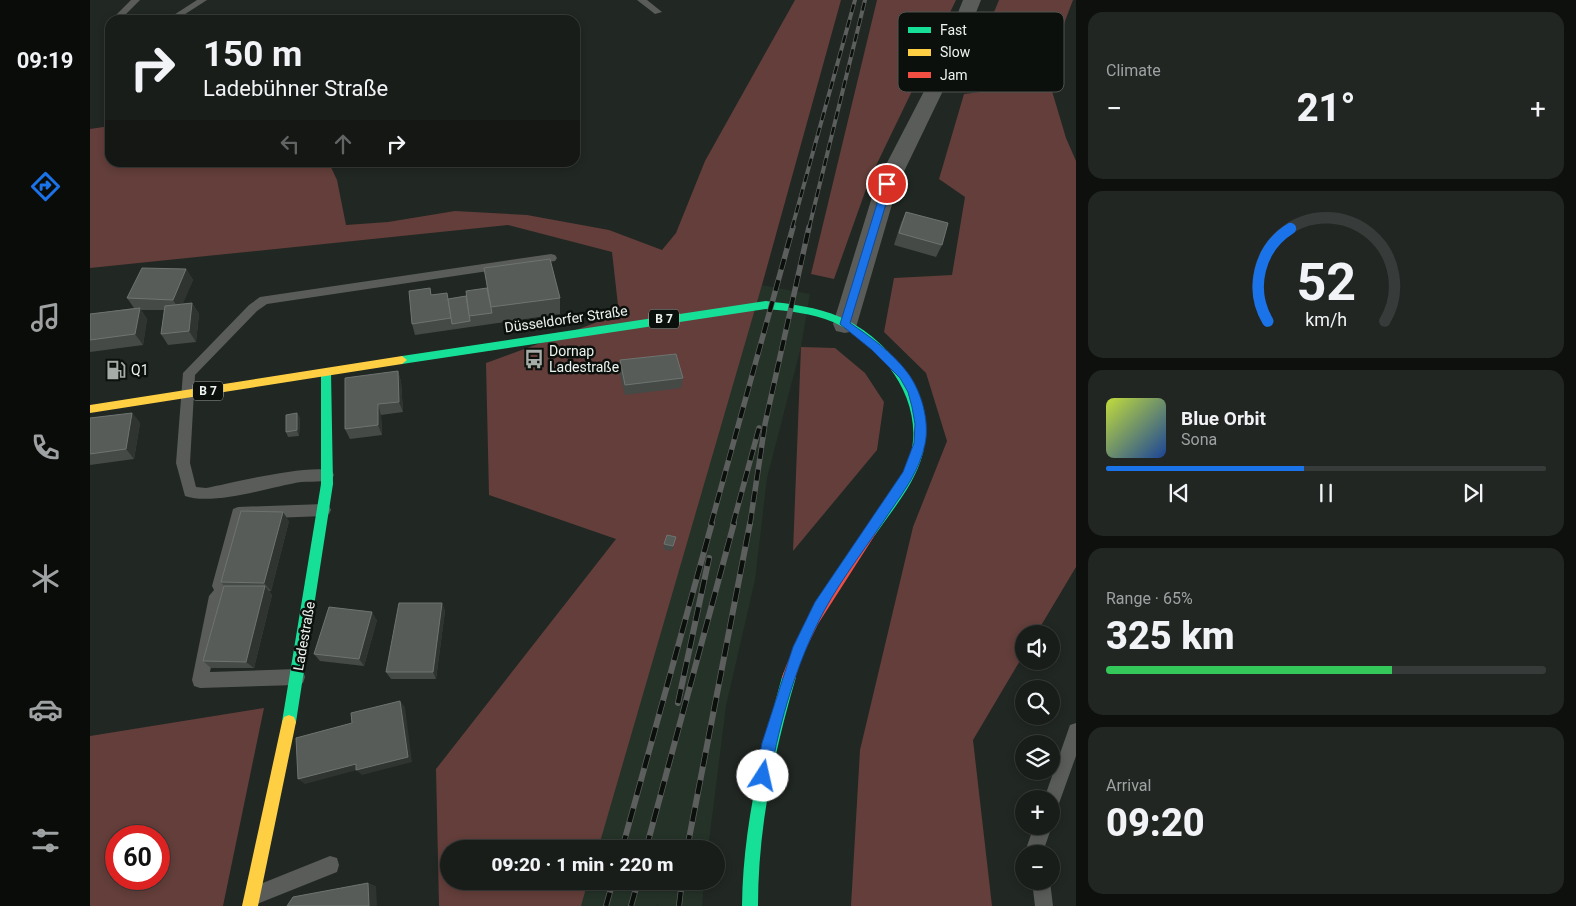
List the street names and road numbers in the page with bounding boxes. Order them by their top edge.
street label: Düsseldorfer Straße [503,302,629,336]
road number: B 7 [649,310,679,328]
road number: B 7 [193,382,223,401]
street label: Ladestraße [290,600,318,672]

